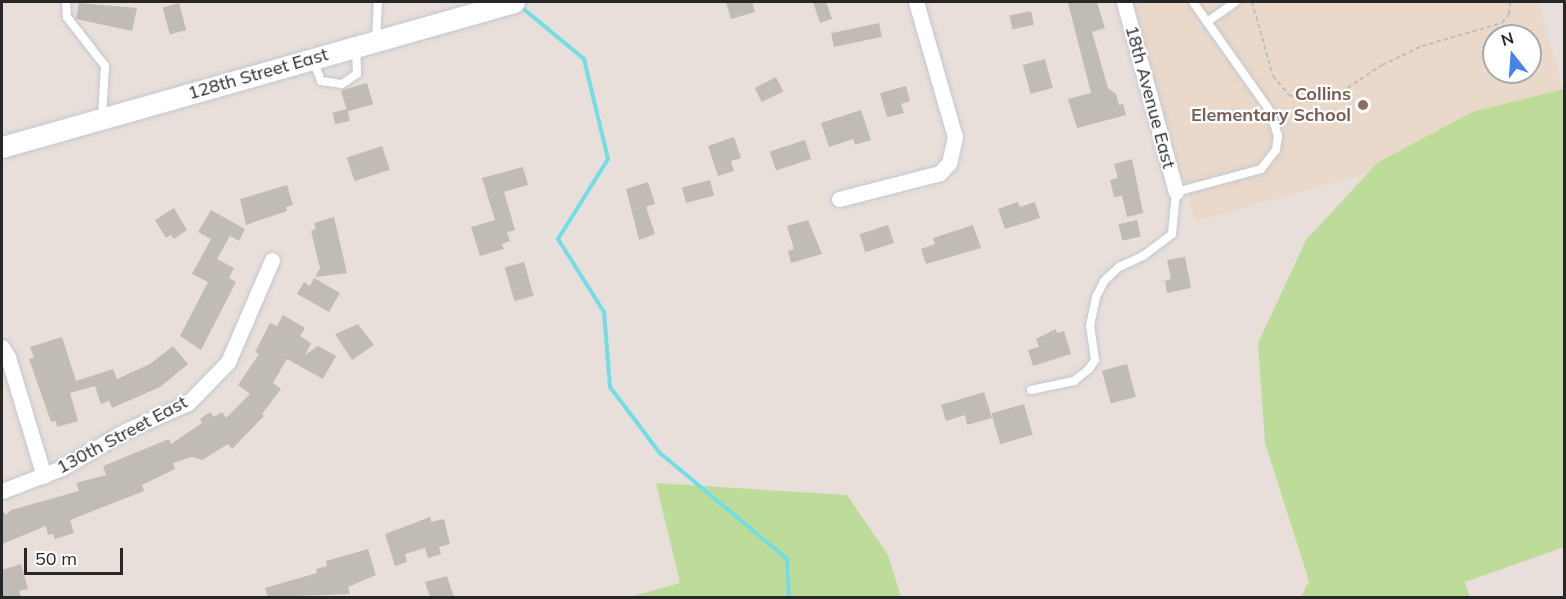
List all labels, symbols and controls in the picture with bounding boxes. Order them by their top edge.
street label: 18th Avenue East [1121,23,1179,171]
north arrow [1482,24,1542,84]
text: N [1499,27,1516,50]
street label: 128th Street East [185,44,331,104]
place label: Collins Elementary School [1191,84,1351,127]
marker: Collins Elementary School [1356,98,1370,112]
street label: 130th Street East [53,391,191,479]
scale bar [27,536,126,574]
text: 50 m [35,547,77,570]

